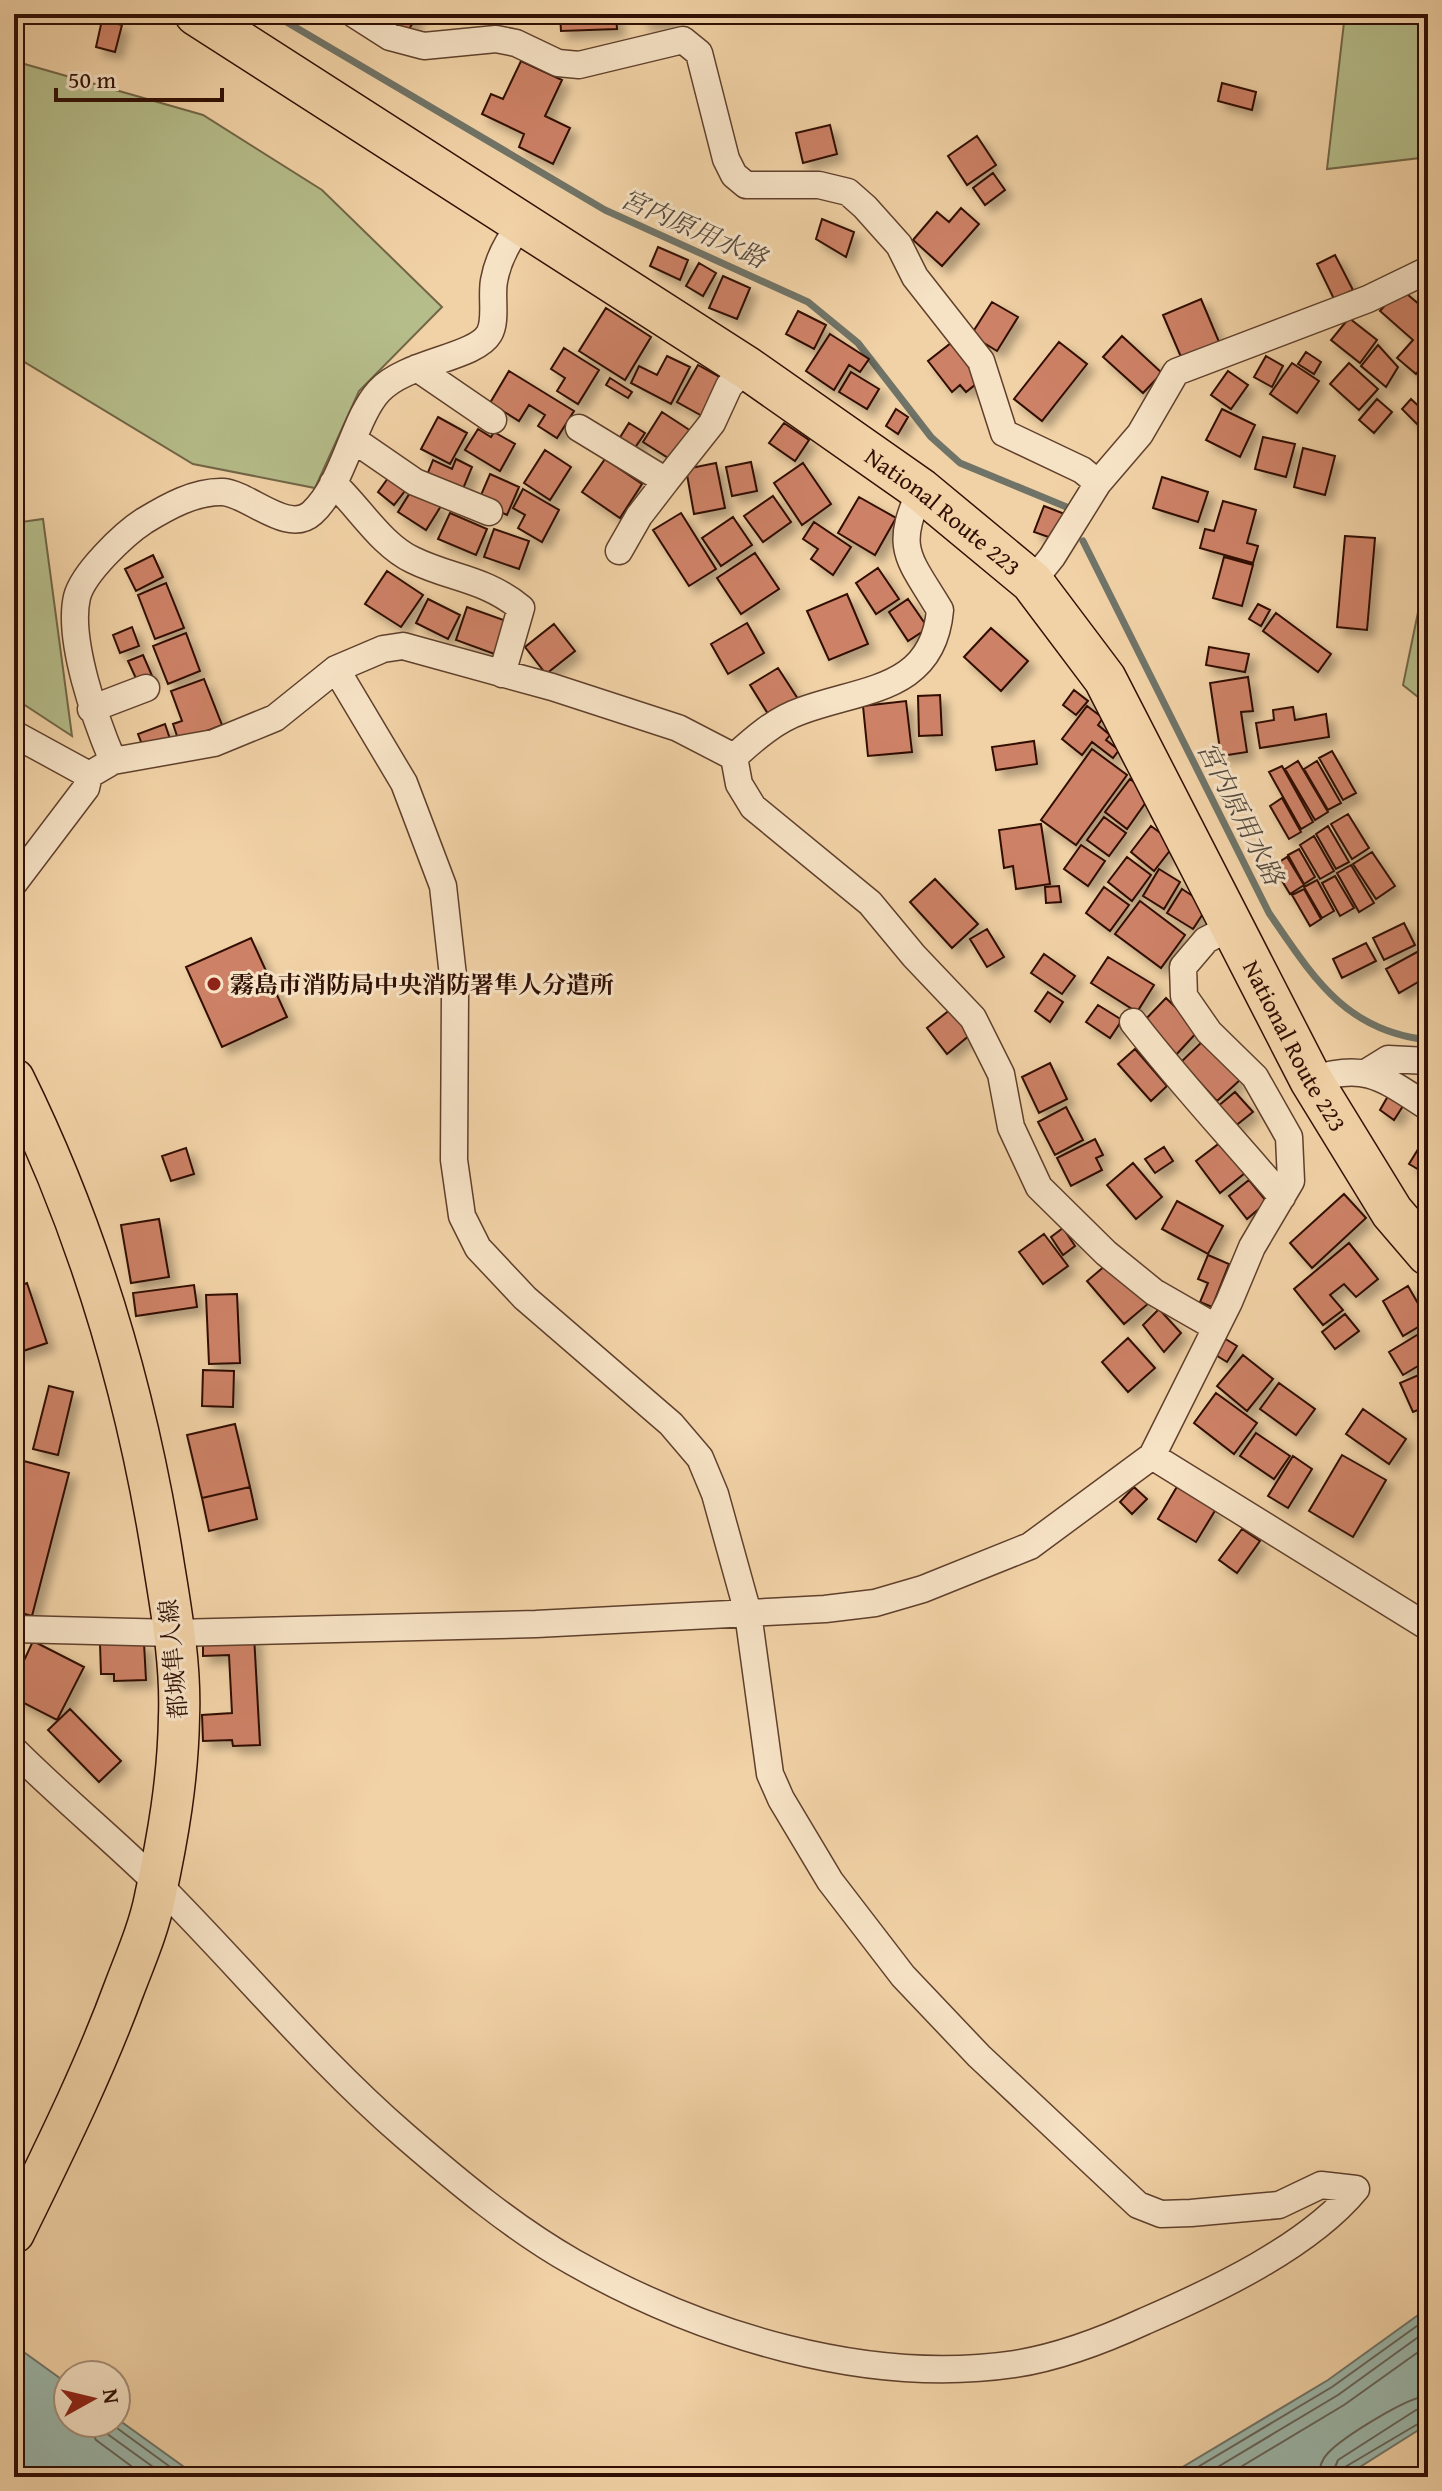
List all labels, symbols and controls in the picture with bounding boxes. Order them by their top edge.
scale bar [56,52,222,102]
text: 50 m [68,62,116,97]
water label: 宮内原用水路 [615,178,775,278]
street label: National Route 223 [858,439,1029,584]
water label: 宮内原用水路 [1188,735,1295,893]
street label: National Route 223 [1235,954,1356,1138]
place label: 霧島市消防局中央消防署隼人分遣所 [230,967,614,1002]
marker: 霧島市消防局中央消防署隼人分遣所 [205,975,223,993]
street label: 都城隼人線 [150,1598,196,1720]
north arrow [52,2359,132,2439]
text: N [95,2387,129,2406]

